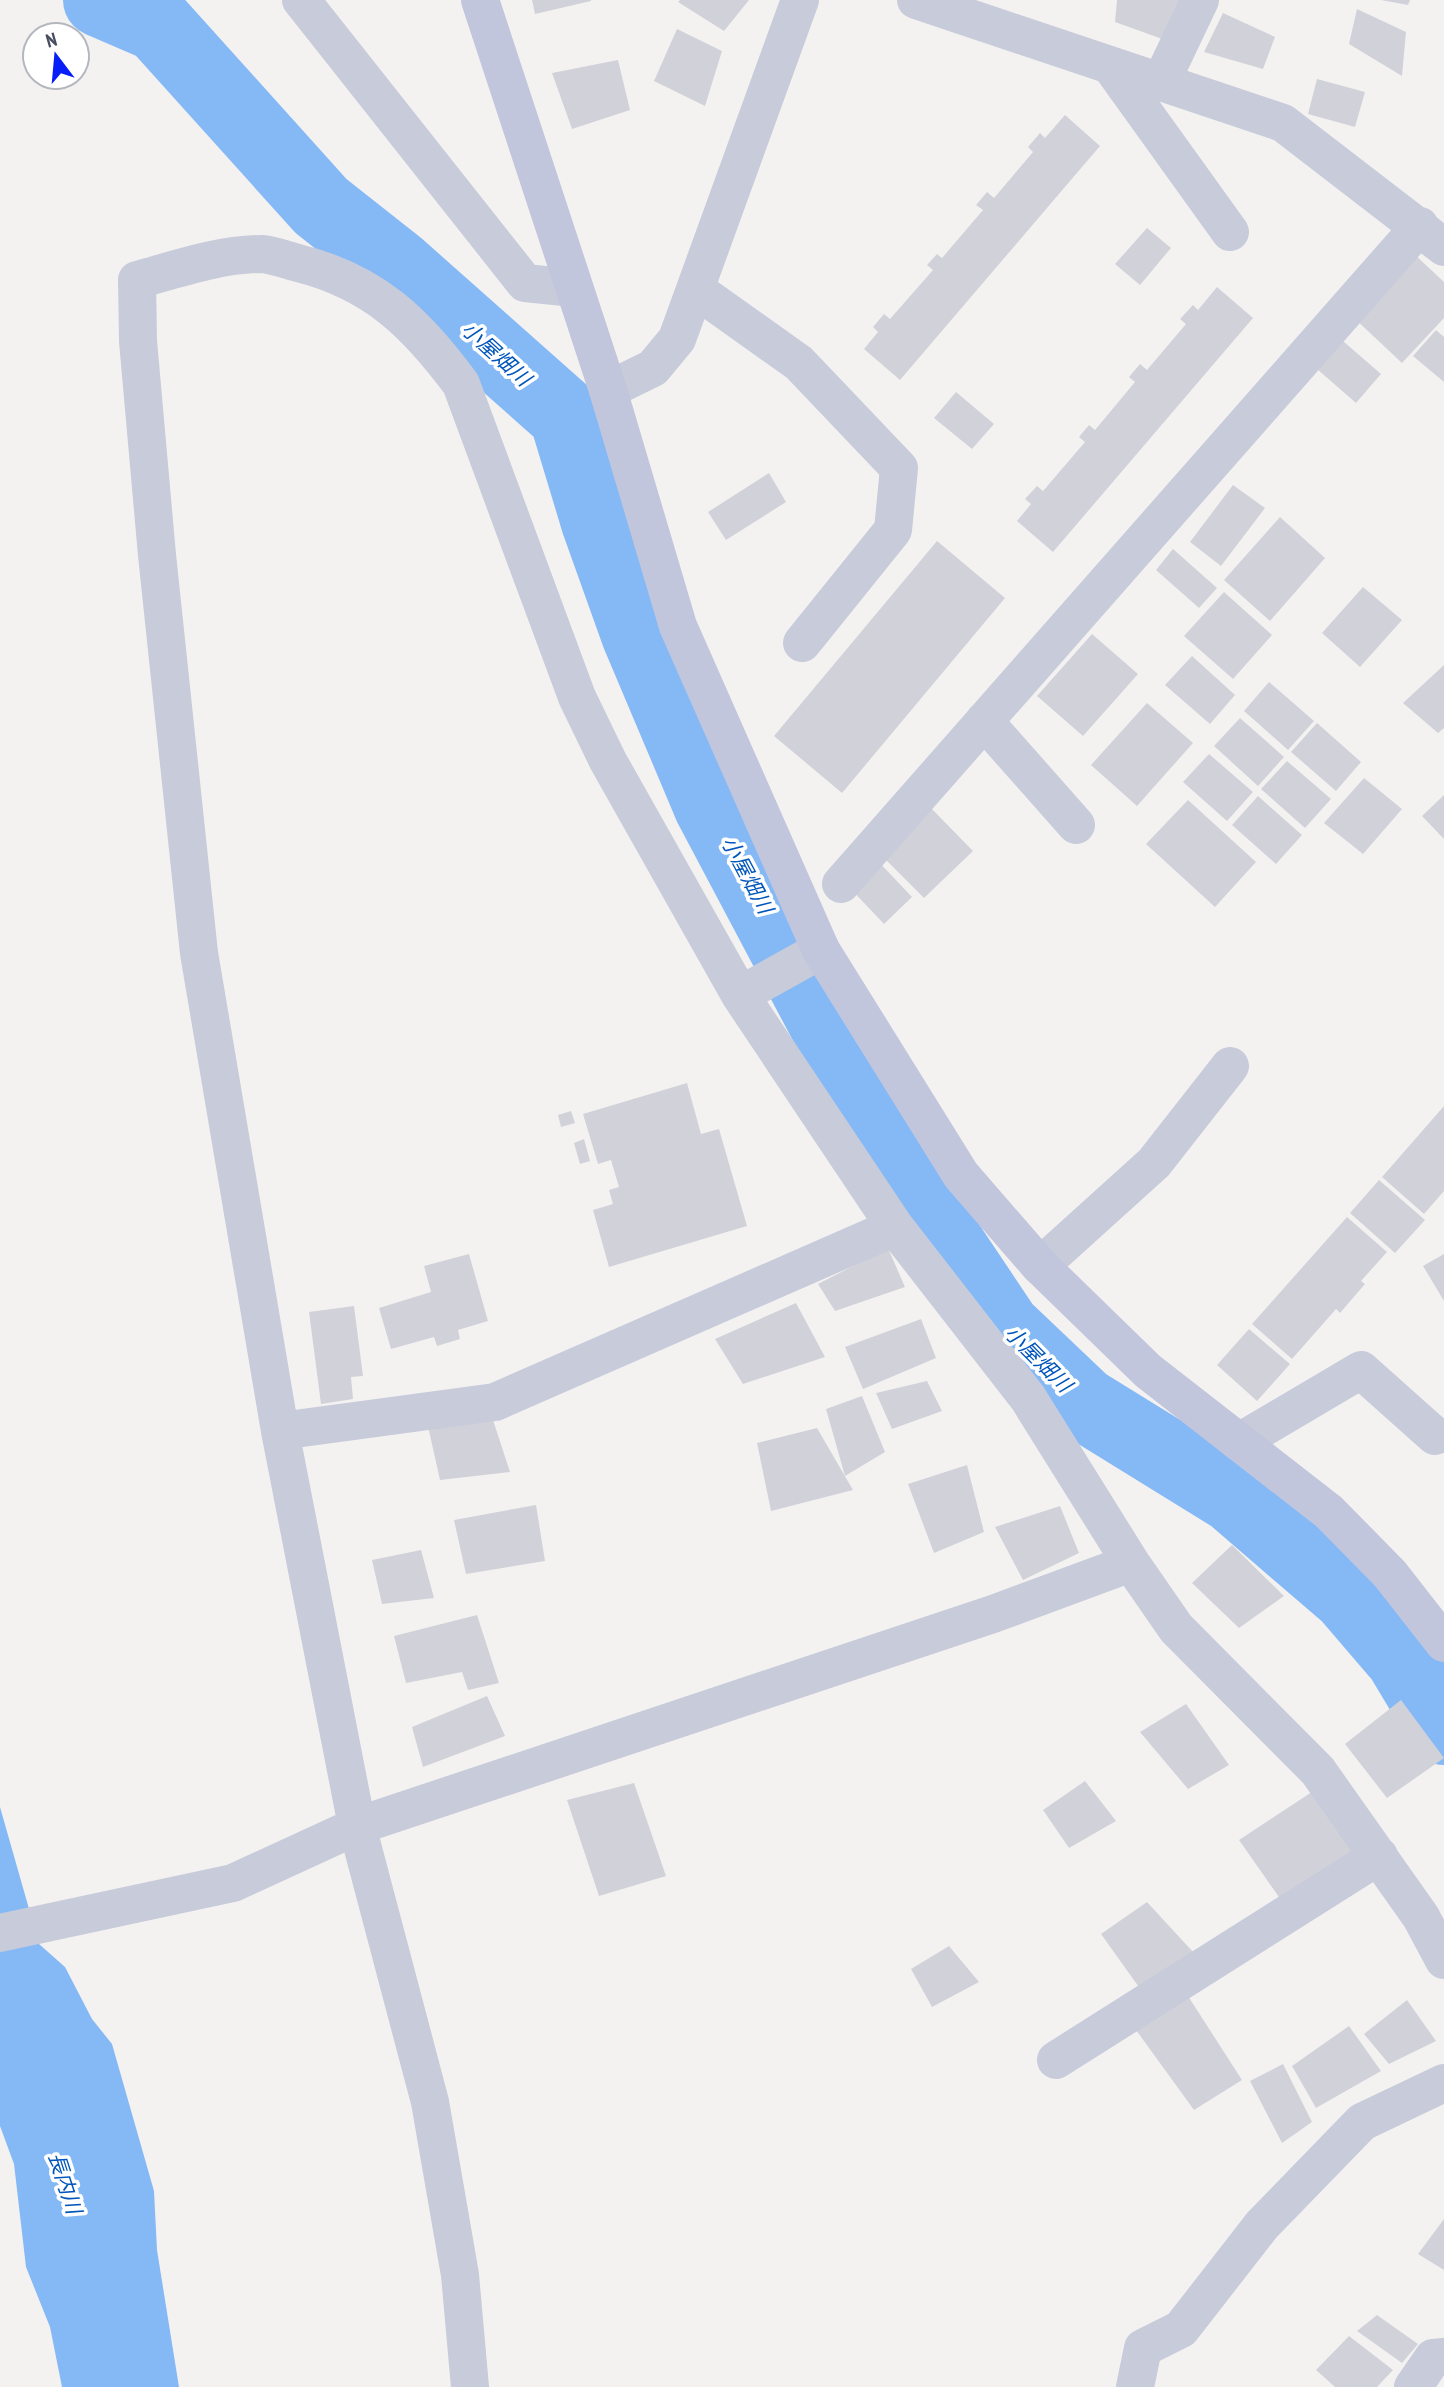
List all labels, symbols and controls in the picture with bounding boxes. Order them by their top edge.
north arrow [21,21,91,91]
text: N [43,27,60,53]
water label: 小屋畑川 [456,315,538,393]
water label: 小屋畑川 [716,831,780,920]
water label: 小屋畑川 [999,1319,1079,1399]
water label: 長内川 [43,2149,89,2219]

